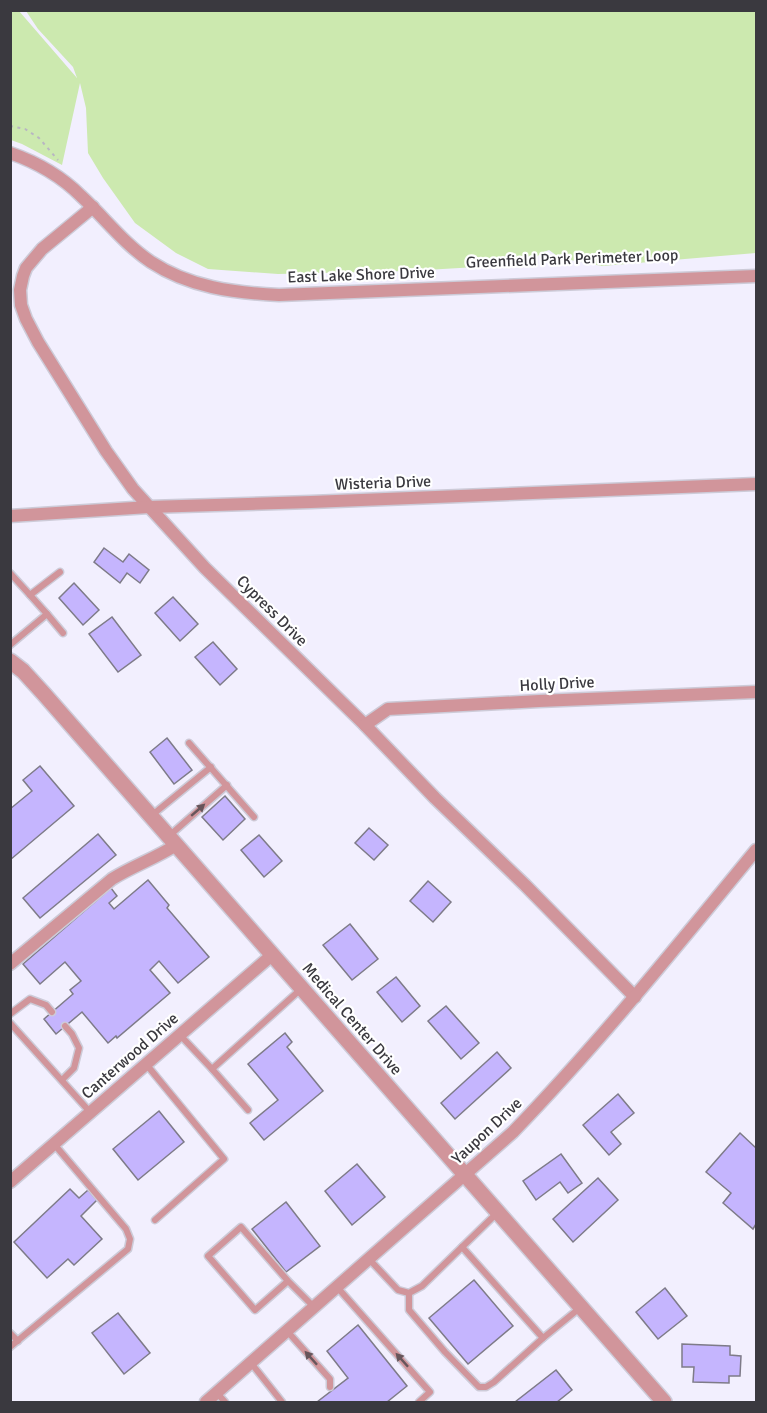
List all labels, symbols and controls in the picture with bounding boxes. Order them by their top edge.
street label: Greenfield Park Perimeter Loop [465,245,679,273]
street label: East Lake Shore Drive [287,262,435,288]
street label: Wisteria Drive [335,471,431,495]
street label: Cypress Drive [232,571,312,651]
street label: Holly Drive [519,672,595,696]
one-way arrow [190,804,205,817]
street label: Medical Center Drive [298,959,406,1079]
street label: Canterwood Drive [77,1008,183,1104]
street label: Yaupon Drive [448,1093,526,1169]
one-way arrow [305,1351,318,1366]
one-way arrow [396,1353,409,1368]

